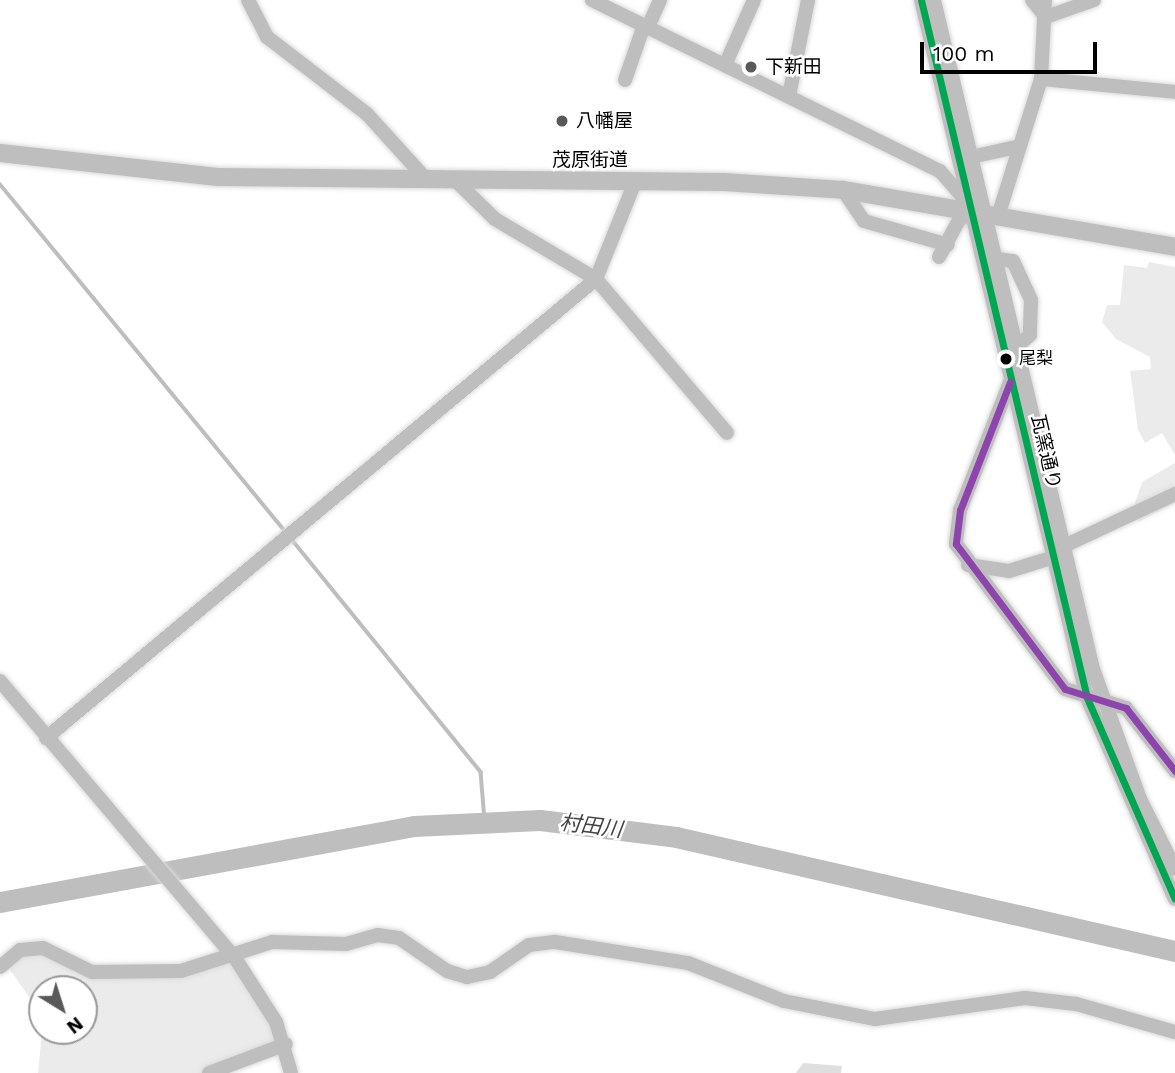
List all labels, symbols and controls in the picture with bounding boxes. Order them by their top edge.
scale bar [923,28,1100,72]
text: 100 m [933,41,995,66]
place label: 下新田 [765,56,822,78]
marker: 下新田 [743,59,759,75]
place label: 八幡屋 [576,110,633,132]
marker: 八幡屋 [554,113,570,129]
street label: 茂原街道 [552,149,628,171]
place label: 尾梨 [1019,349,1053,369]
marker: 尾梨 [999,352,1013,366]
street label: 瓦窯通り [1026,412,1066,492]
water label: 村田川 [558,810,624,842]
north arrow [28,975,98,1045]
text: N [62,1012,88,1039]

